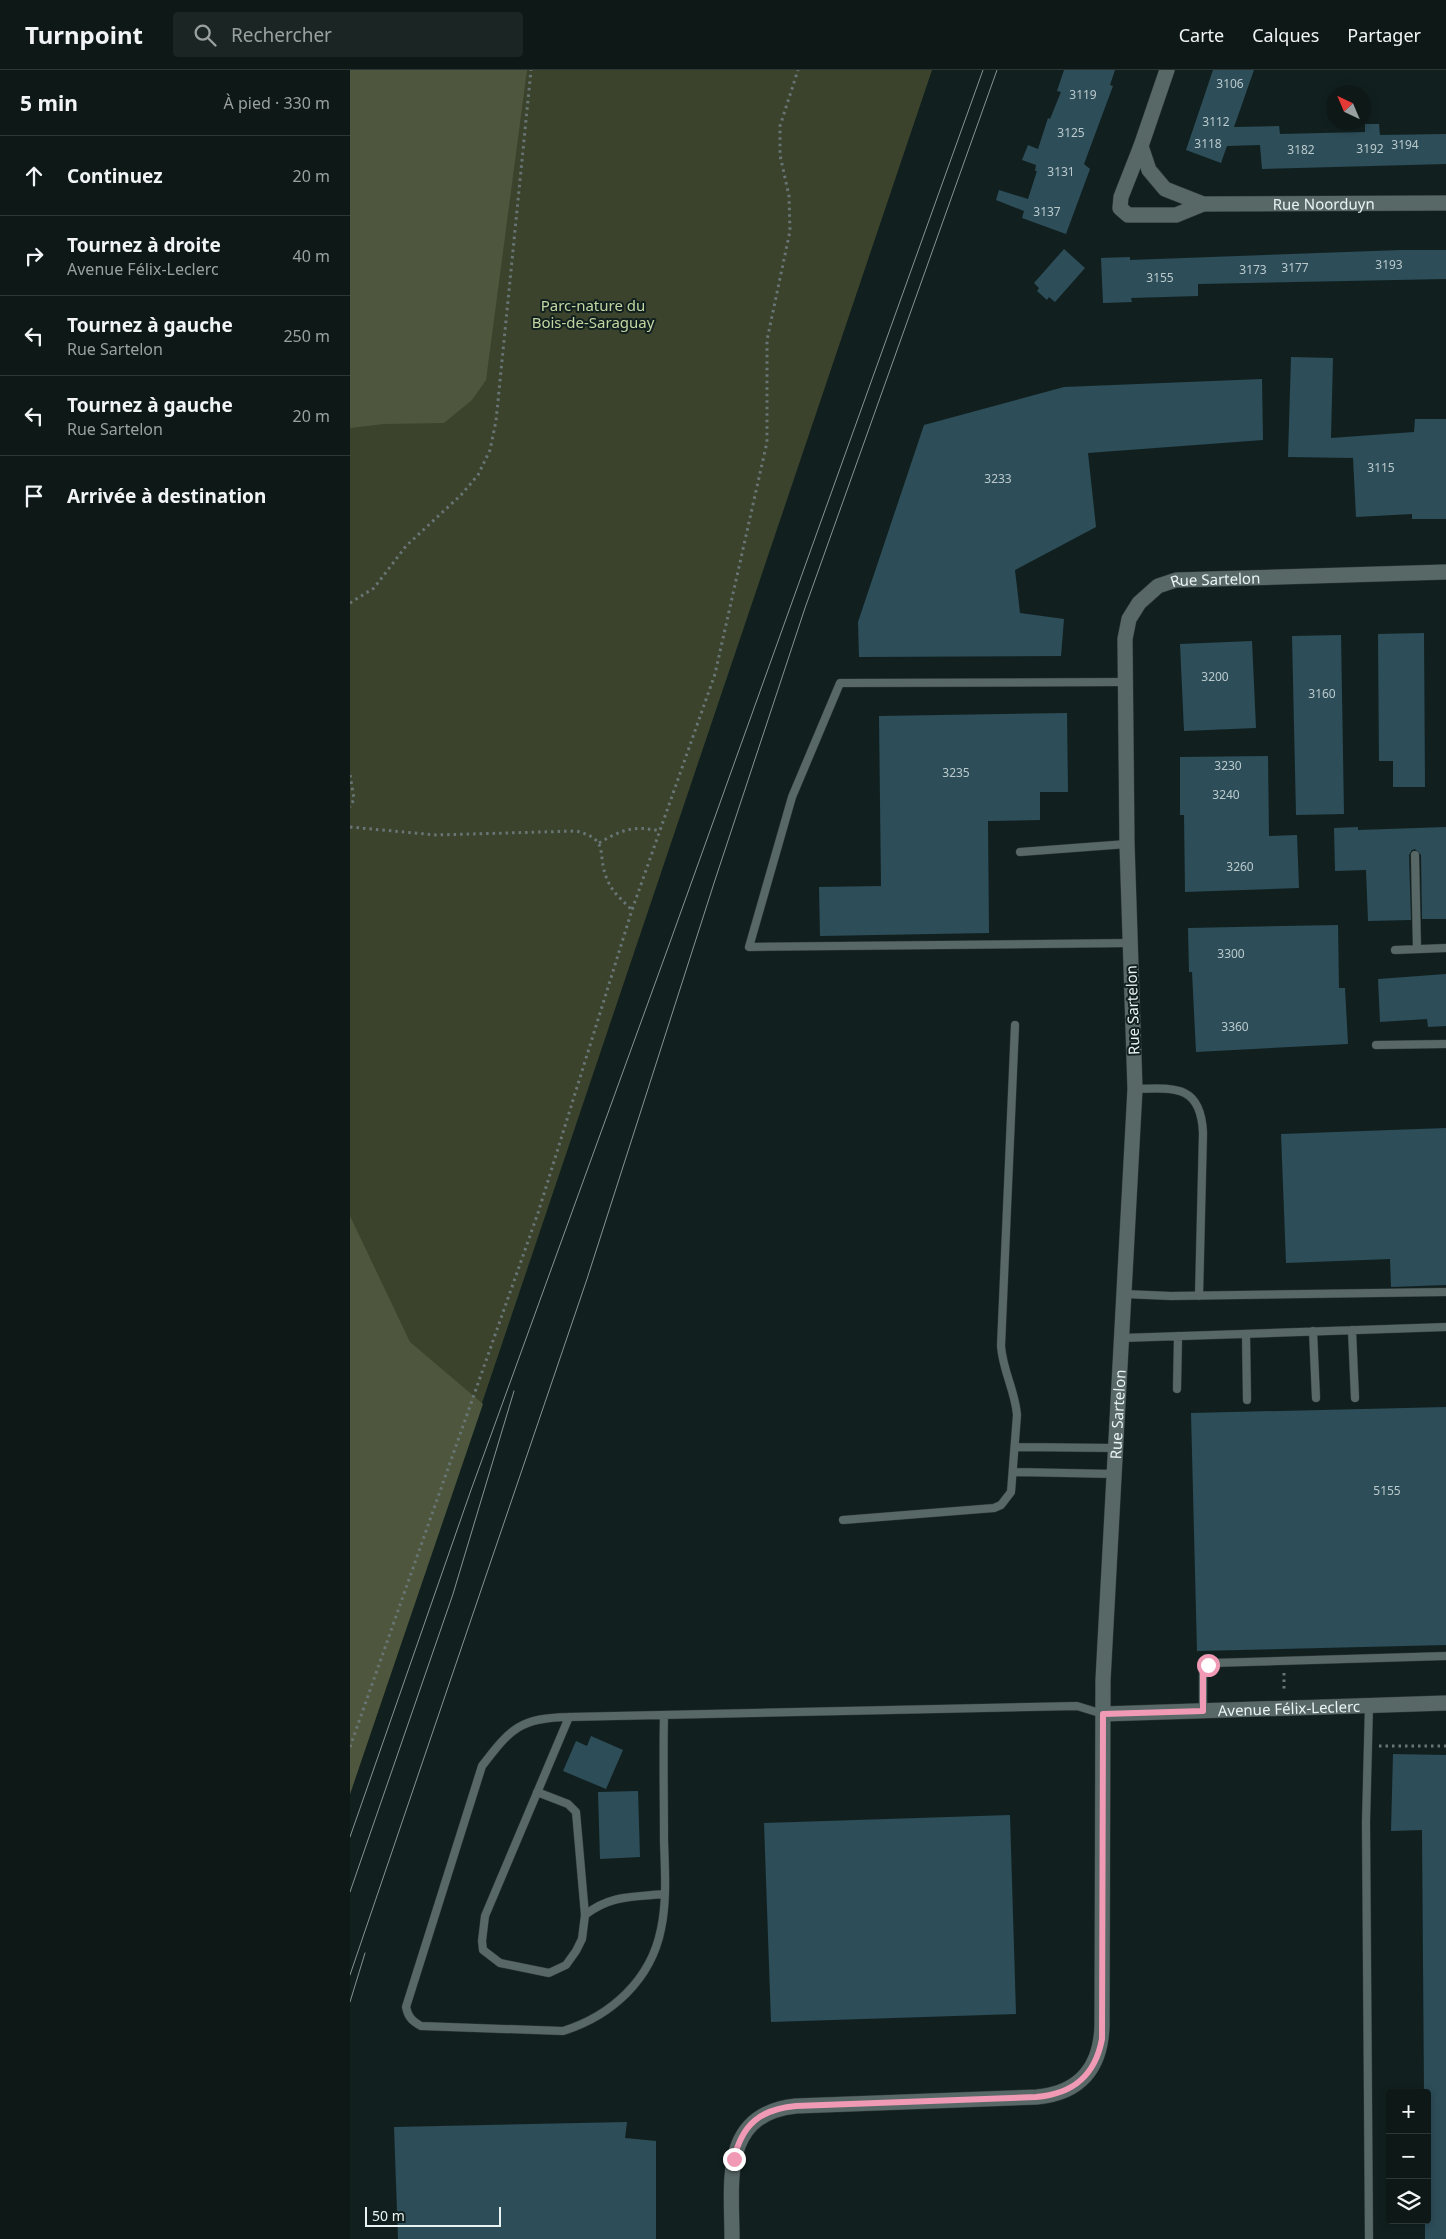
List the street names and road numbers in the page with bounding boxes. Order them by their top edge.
street label: Rue Noorduyn [1273,193,1375,214]
street label: Rue Sartelon [1167,568,1261,591]
street label: Rue Sartelon [1120,965,1144,1055]
street label: Rue Sartelon [1105,1369,1130,1460]
street label: Avenue Félix-Leclerc [1217,1696,1360,1720]

